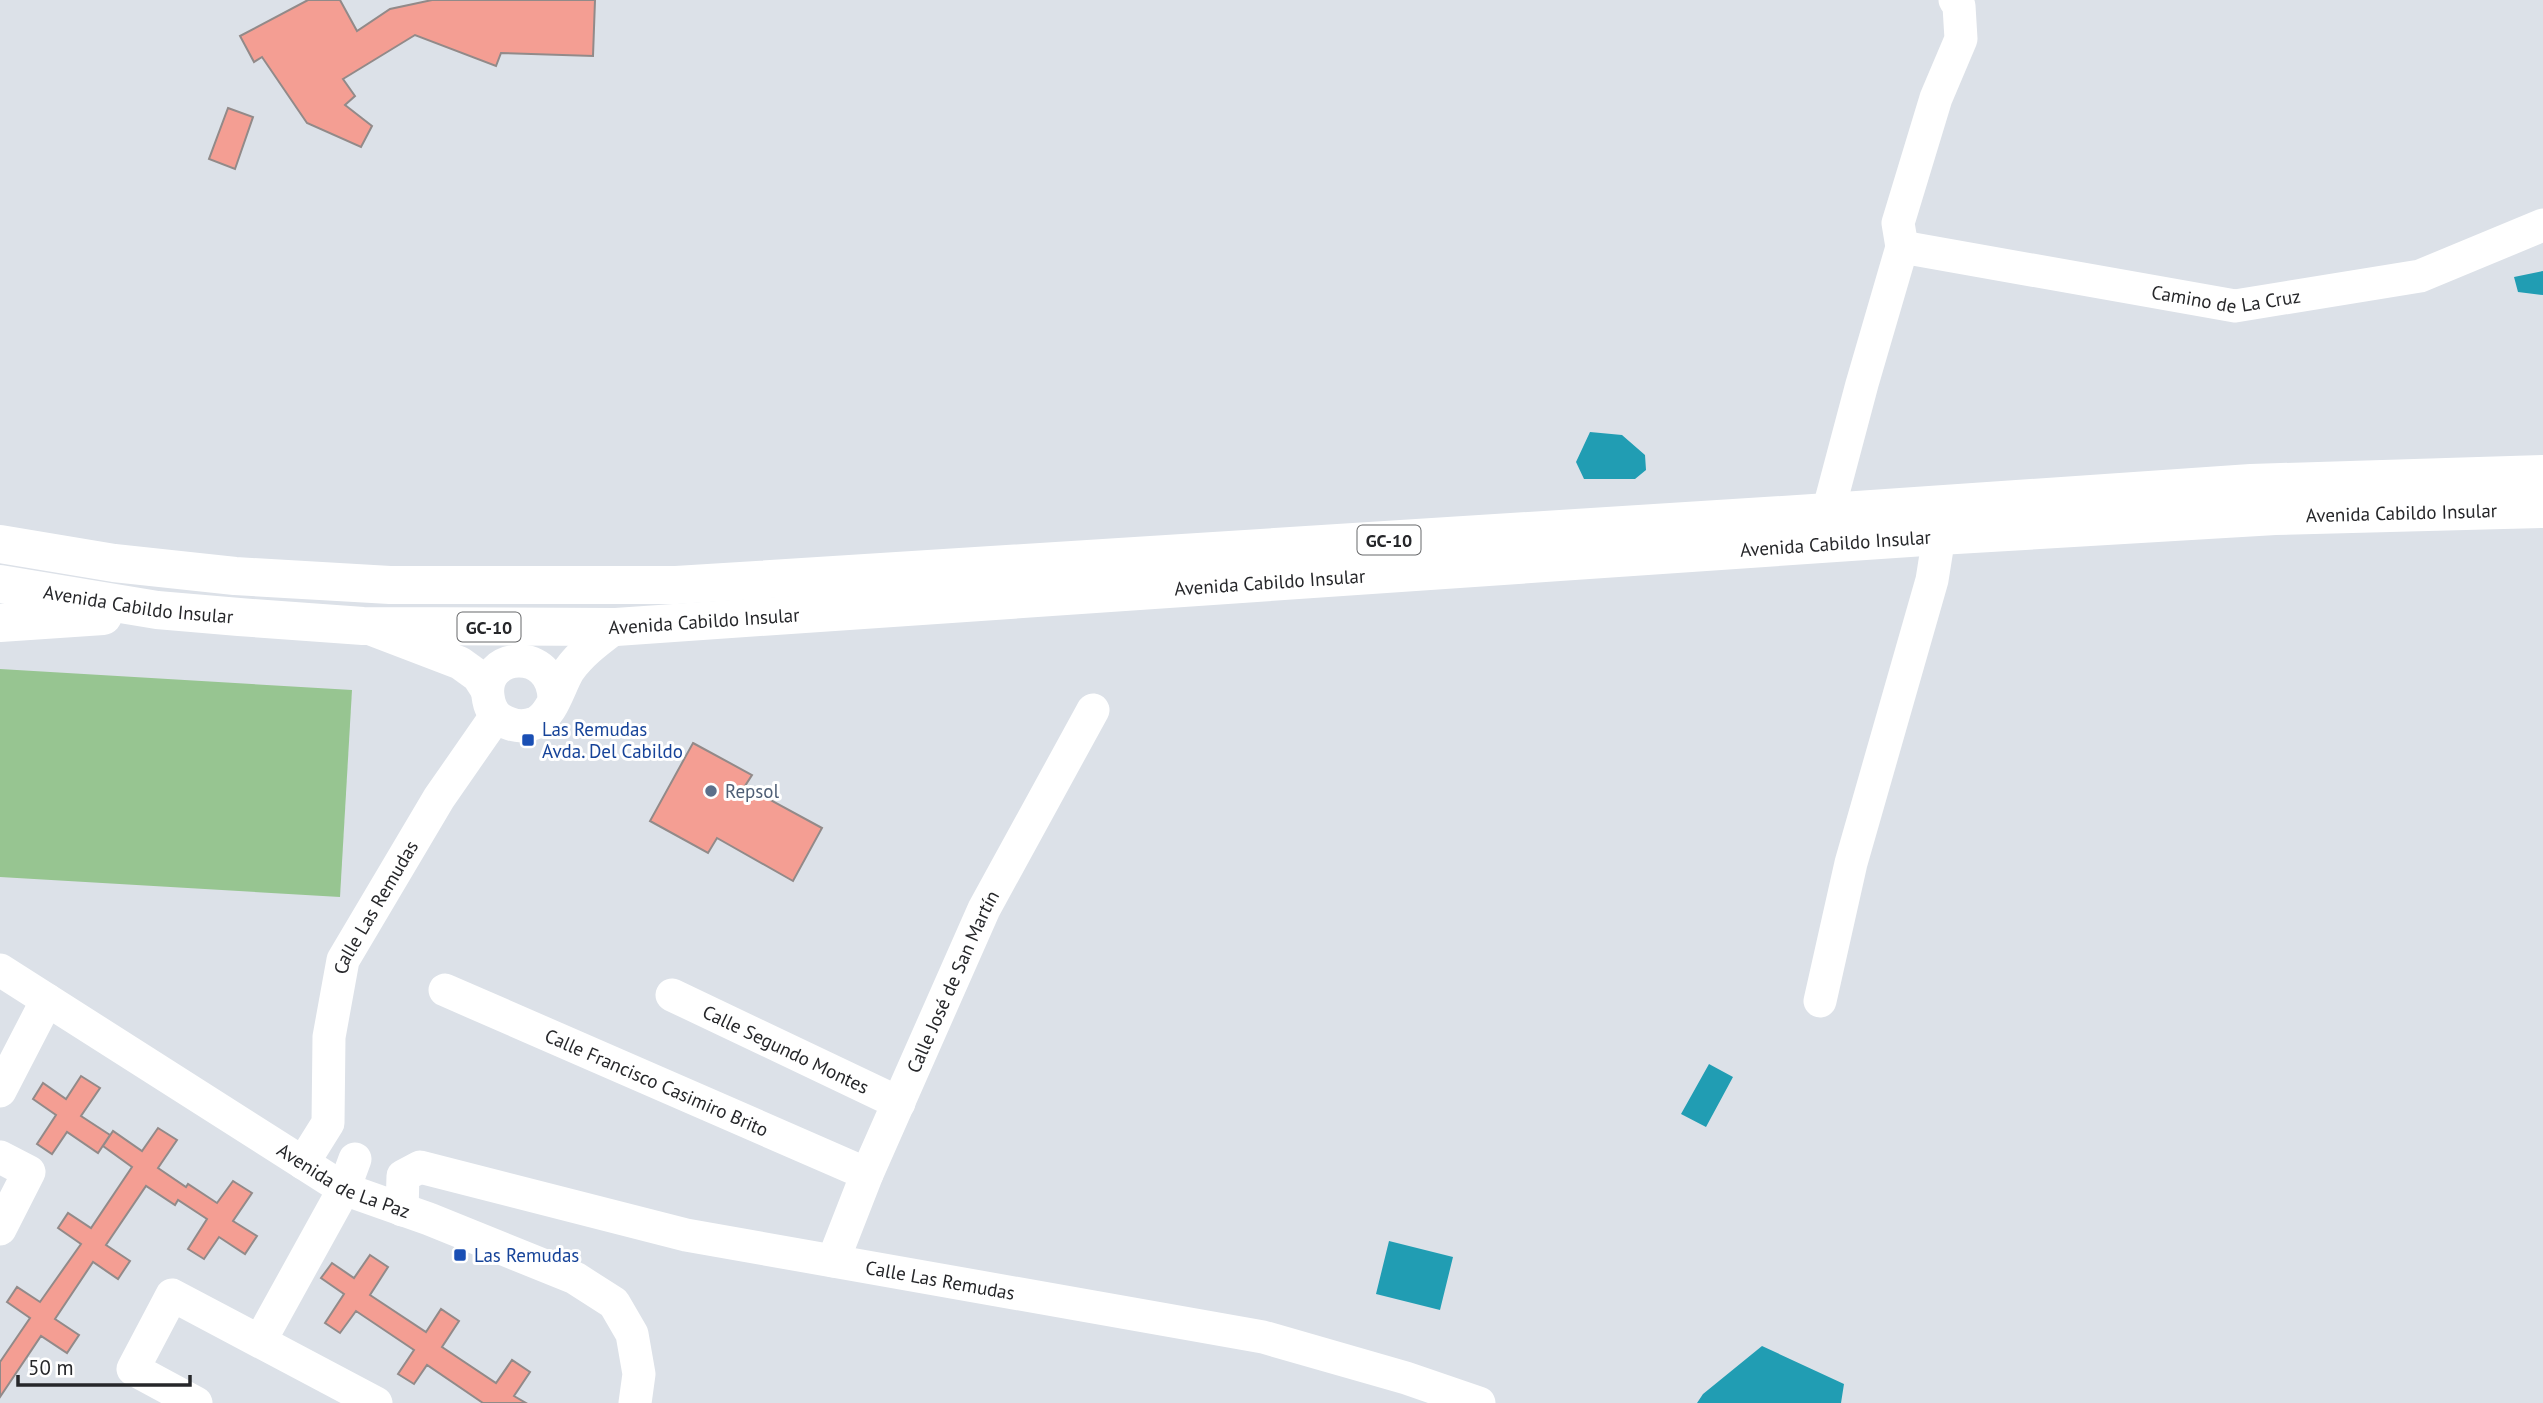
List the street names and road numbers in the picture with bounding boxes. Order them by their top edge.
street label: Camino de La Cruz [2150,279,2302,318]
street label: Avenida Cabildo Insular [2306,498,2498,527]
street label: Avenida Cabildo Insular [1739,525,1932,562]
road number: GC-10 [1358,526,1420,554]
street label: Avenida Cabildo Insular [1173,563,1366,601]
street label: Avenida Cabildo Insular [42,579,235,629]
street label: Avenida Cabildo Insular [609,602,801,639]
road number: GC-10 [458,612,520,642]
street label: Calle Las Remudas [329,836,423,976]
street label: Calle José de San Martín [901,886,1004,1077]
street label: Calle Segundo Montes [699,999,873,1099]
street label: Calle Francisco Casimiro Brito [541,1023,772,1142]
street label: Avenida de La Paz [273,1138,413,1223]
street label: Calle Las Remudas [864,1255,1017,1305]

